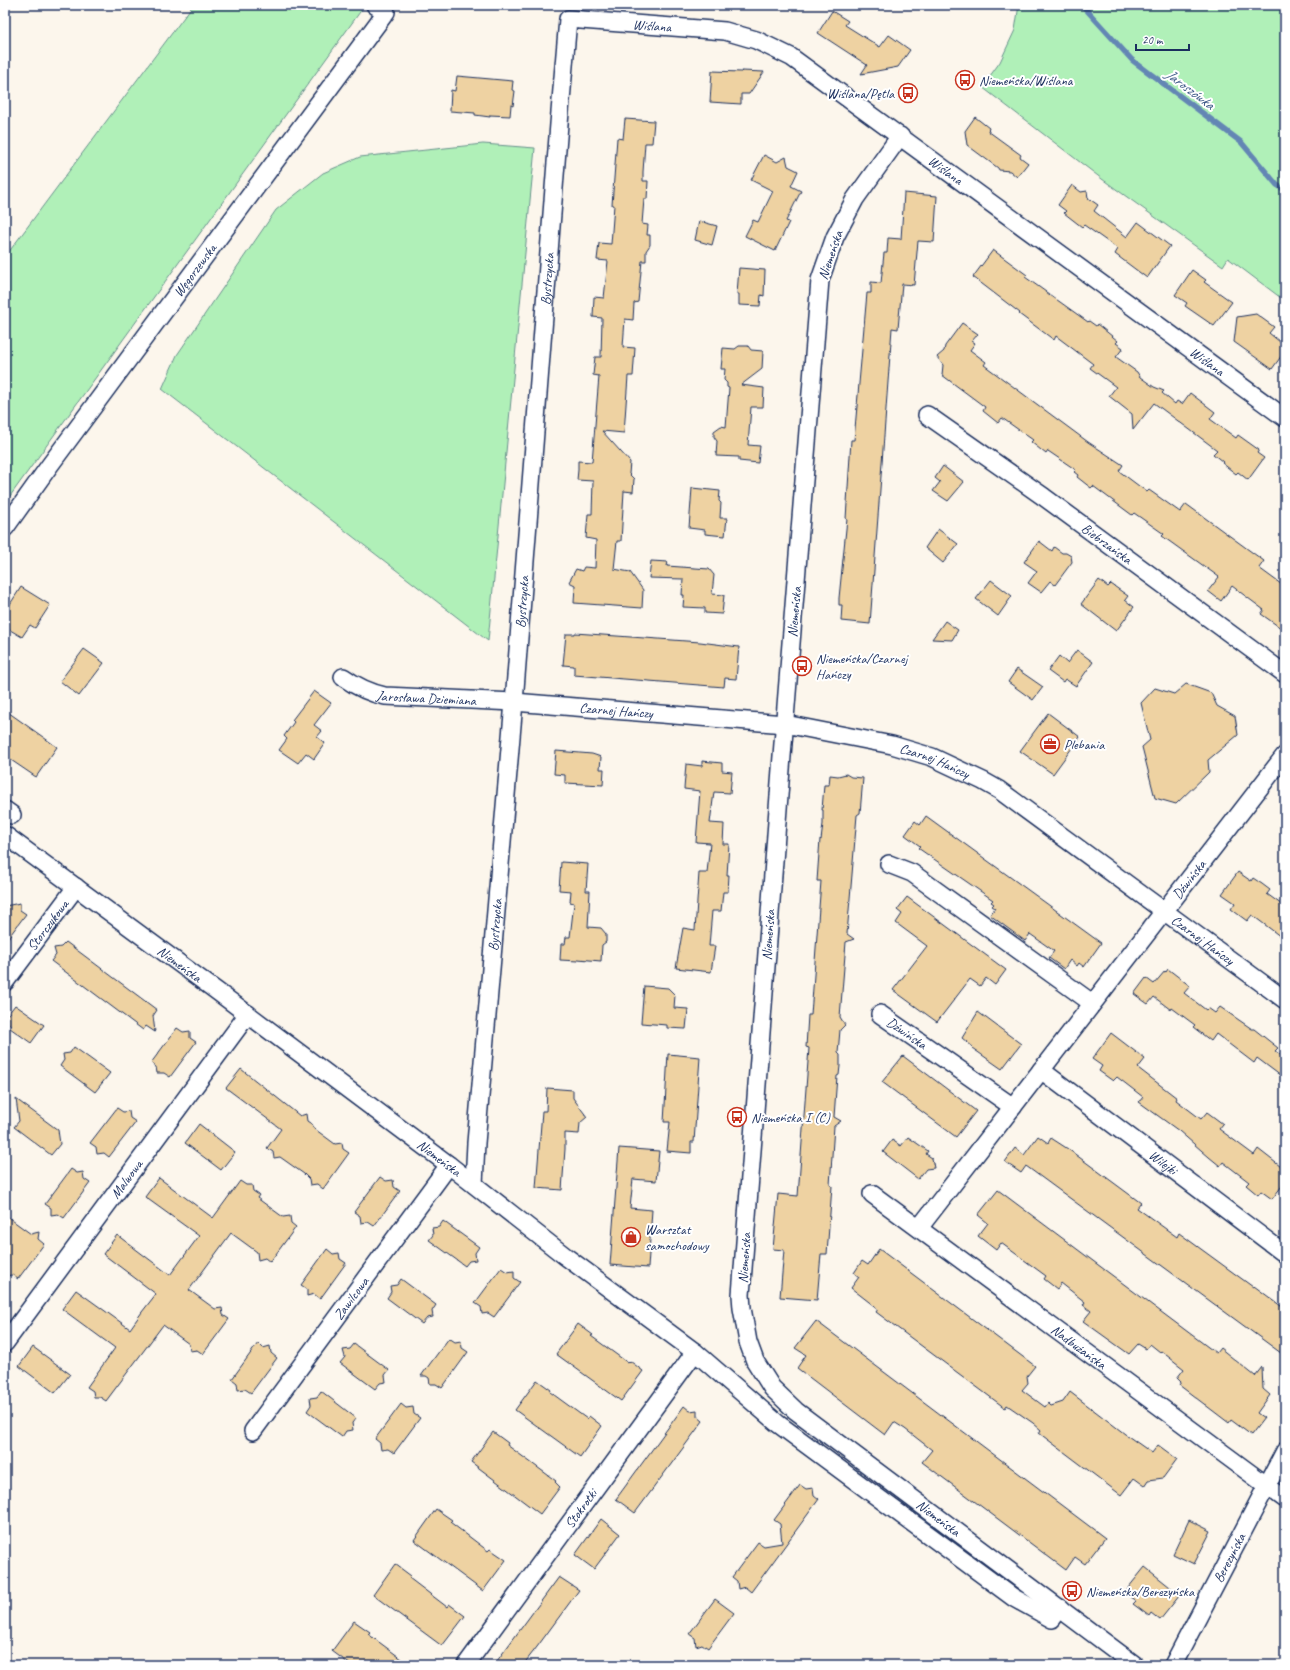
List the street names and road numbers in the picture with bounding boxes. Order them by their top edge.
street label: Wiślana [632,16,673,36]
street label: Wiślana [925,152,967,189]
street label: Niemeńska [814,228,847,282]
street label: Węgorzewska [170,240,221,300]
street label: Bystrzycka [537,252,558,306]
street label: Wiślana [1186,343,1229,381]
street label: Biebrzańska [1078,520,1136,568]
street label: Bystrzycka [512,575,533,629]
street label: Niemeńska [784,585,805,638]
street label: Jarosława Dziemiana [374,686,477,709]
street label: Czarnej Hańczy [579,699,655,722]
street label: Czarnej Hańczy [898,740,973,783]
street label: Dźwińska [1169,856,1210,902]
street label: Storczykowa [23,896,73,954]
street label: Bystrzycka [485,897,506,952]
street label: Niemeńska [758,908,779,961]
street label: Czarnej Hańczy [1168,911,1238,970]
street label: Niemeńska [154,942,205,987]
street label: Dźwińska [883,1013,931,1054]
street label: Niemeńska [414,1136,465,1181]
street label: Wilejki [1145,1146,1182,1180]
street label: Malwowa [107,1156,147,1202]
street label: Niemeńska [734,1231,755,1284]
street label: Zawilcowa [330,1273,373,1323]
street label: Nadbużańska [1048,1321,1110,1374]
street label: Stokrotki [561,1484,602,1532]
street label: Niemeńska [913,1496,964,1541]
street label: Berezyńska [1210,1530,1250,1585]

